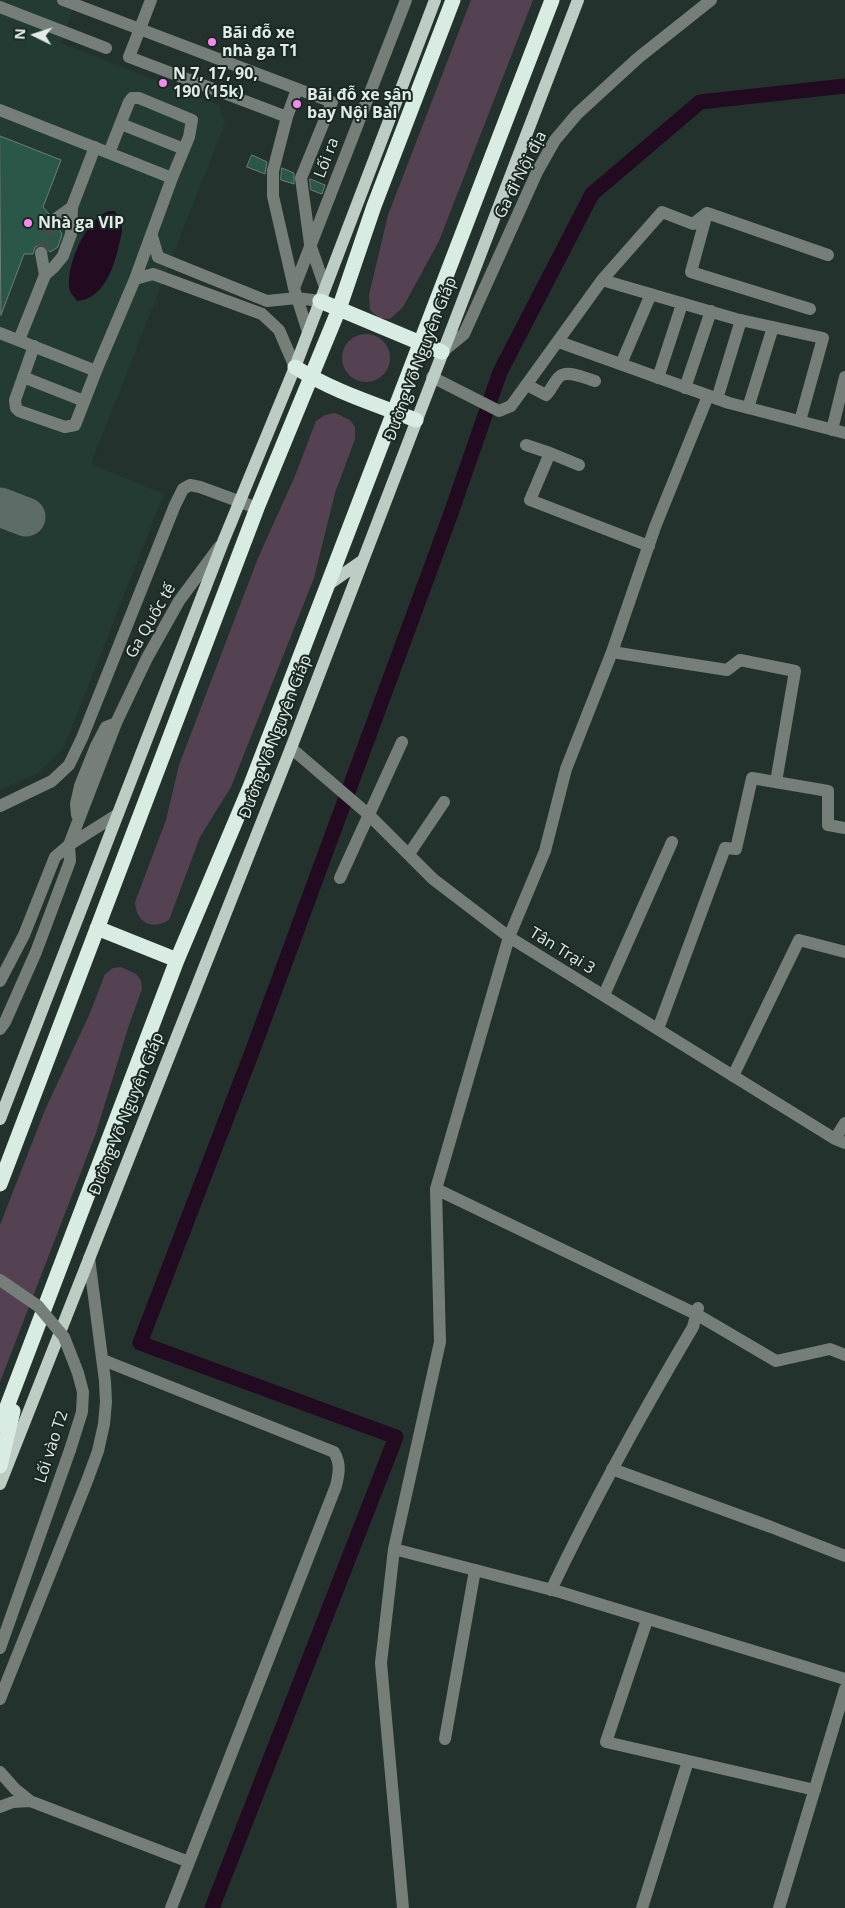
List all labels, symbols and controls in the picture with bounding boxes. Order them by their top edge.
north arrow [10,10,60,60]
place label: Bãi đỗ xe nhà ga T1 [222,23,298,61]
text: N [10,28,29,40]
marker: Bãi đỗ xe nhà ga T1 [206,36,218,48]
place label: N 7, 17, 90, 190 (15k) [173,64,258,102]
marker: N 7, 17, 90, 190 (15k) [157,77,169,89]
place label: Bãi đỗ xe sân bay Nội Bài [307,85,412,123]
marker: Bãi đỗ xe sân bay Nội Bài [291,98,303,110]
street label: Ga đi Nội địa [491,128,551,222]
street label: Lối ra [311,135,343,181]
place label: Nhà ga VIP [38,213,124,233]
marker: Nhà ga VIP [22,217,34,229]
street label: Đường Võ Nguyên Giáp [381,274,461,444]
street label: Ga Quốc tế [122,580,180,662]
street label: Đường Võ Nguyên Giáp [236,652,316,822]
street label: Tân Trại 3 [526,923,598,979]
street label: Đường Võ Nguyên Giáp [86,1030,168,1198]
street label: Lối vào T2 [31,1408,73,1486]

